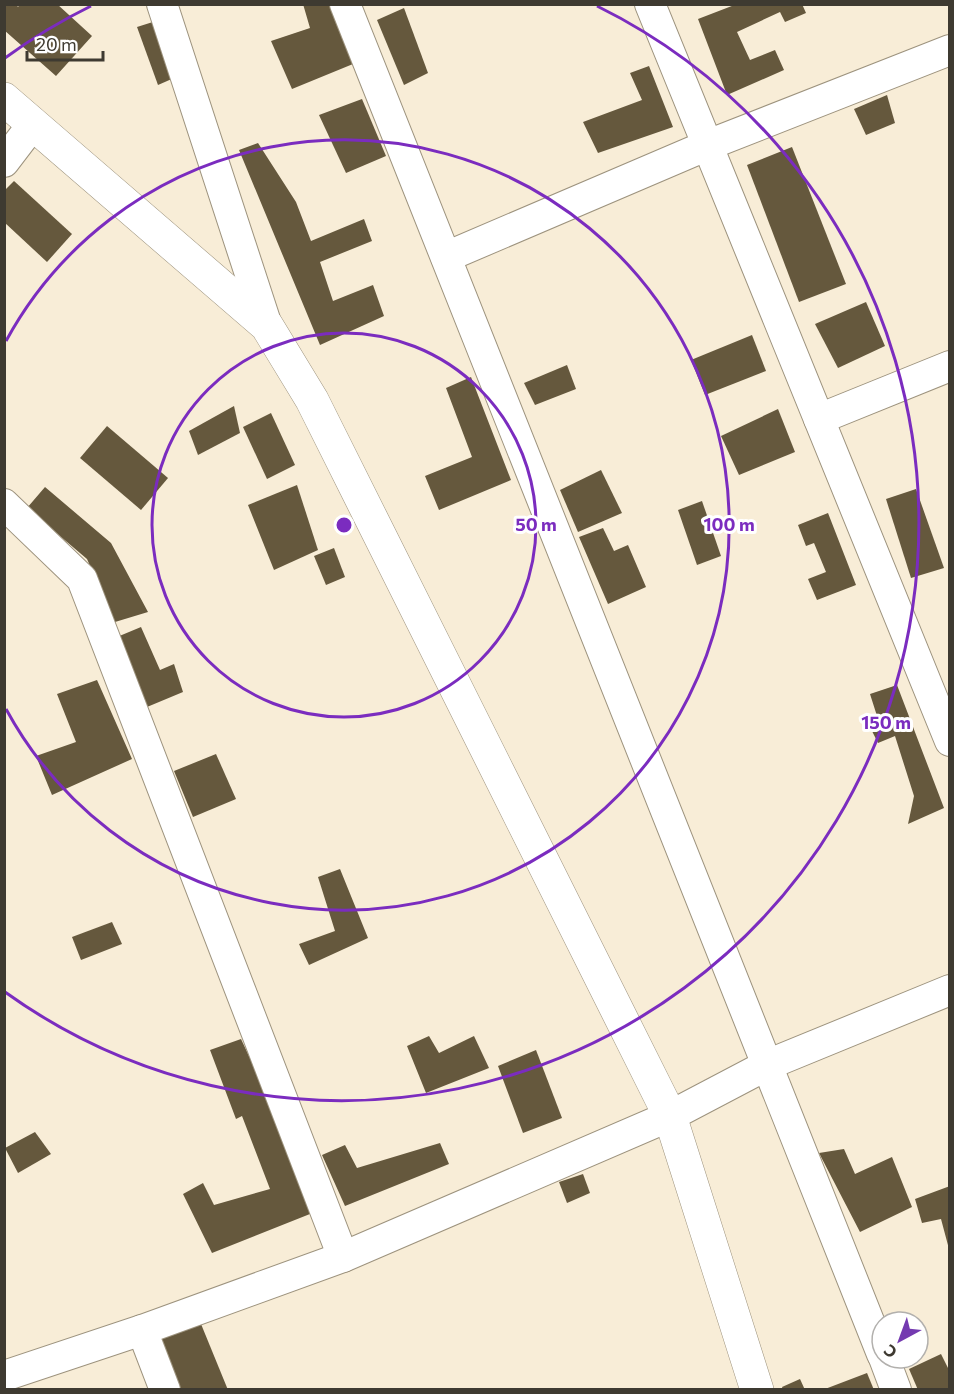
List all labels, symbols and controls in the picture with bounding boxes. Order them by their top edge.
scale bar [27,24,104,62]
text: 20 m [36,33,77,55]
text: 50 m [515,513,557,535]
text: 100 m [703,513,755,535]
centre of rings [334,515,354,535]
text: 150 m [861,711,911,733]
north arrow [870,1310,930,1370]
text: С [879,1341,900,1362]

